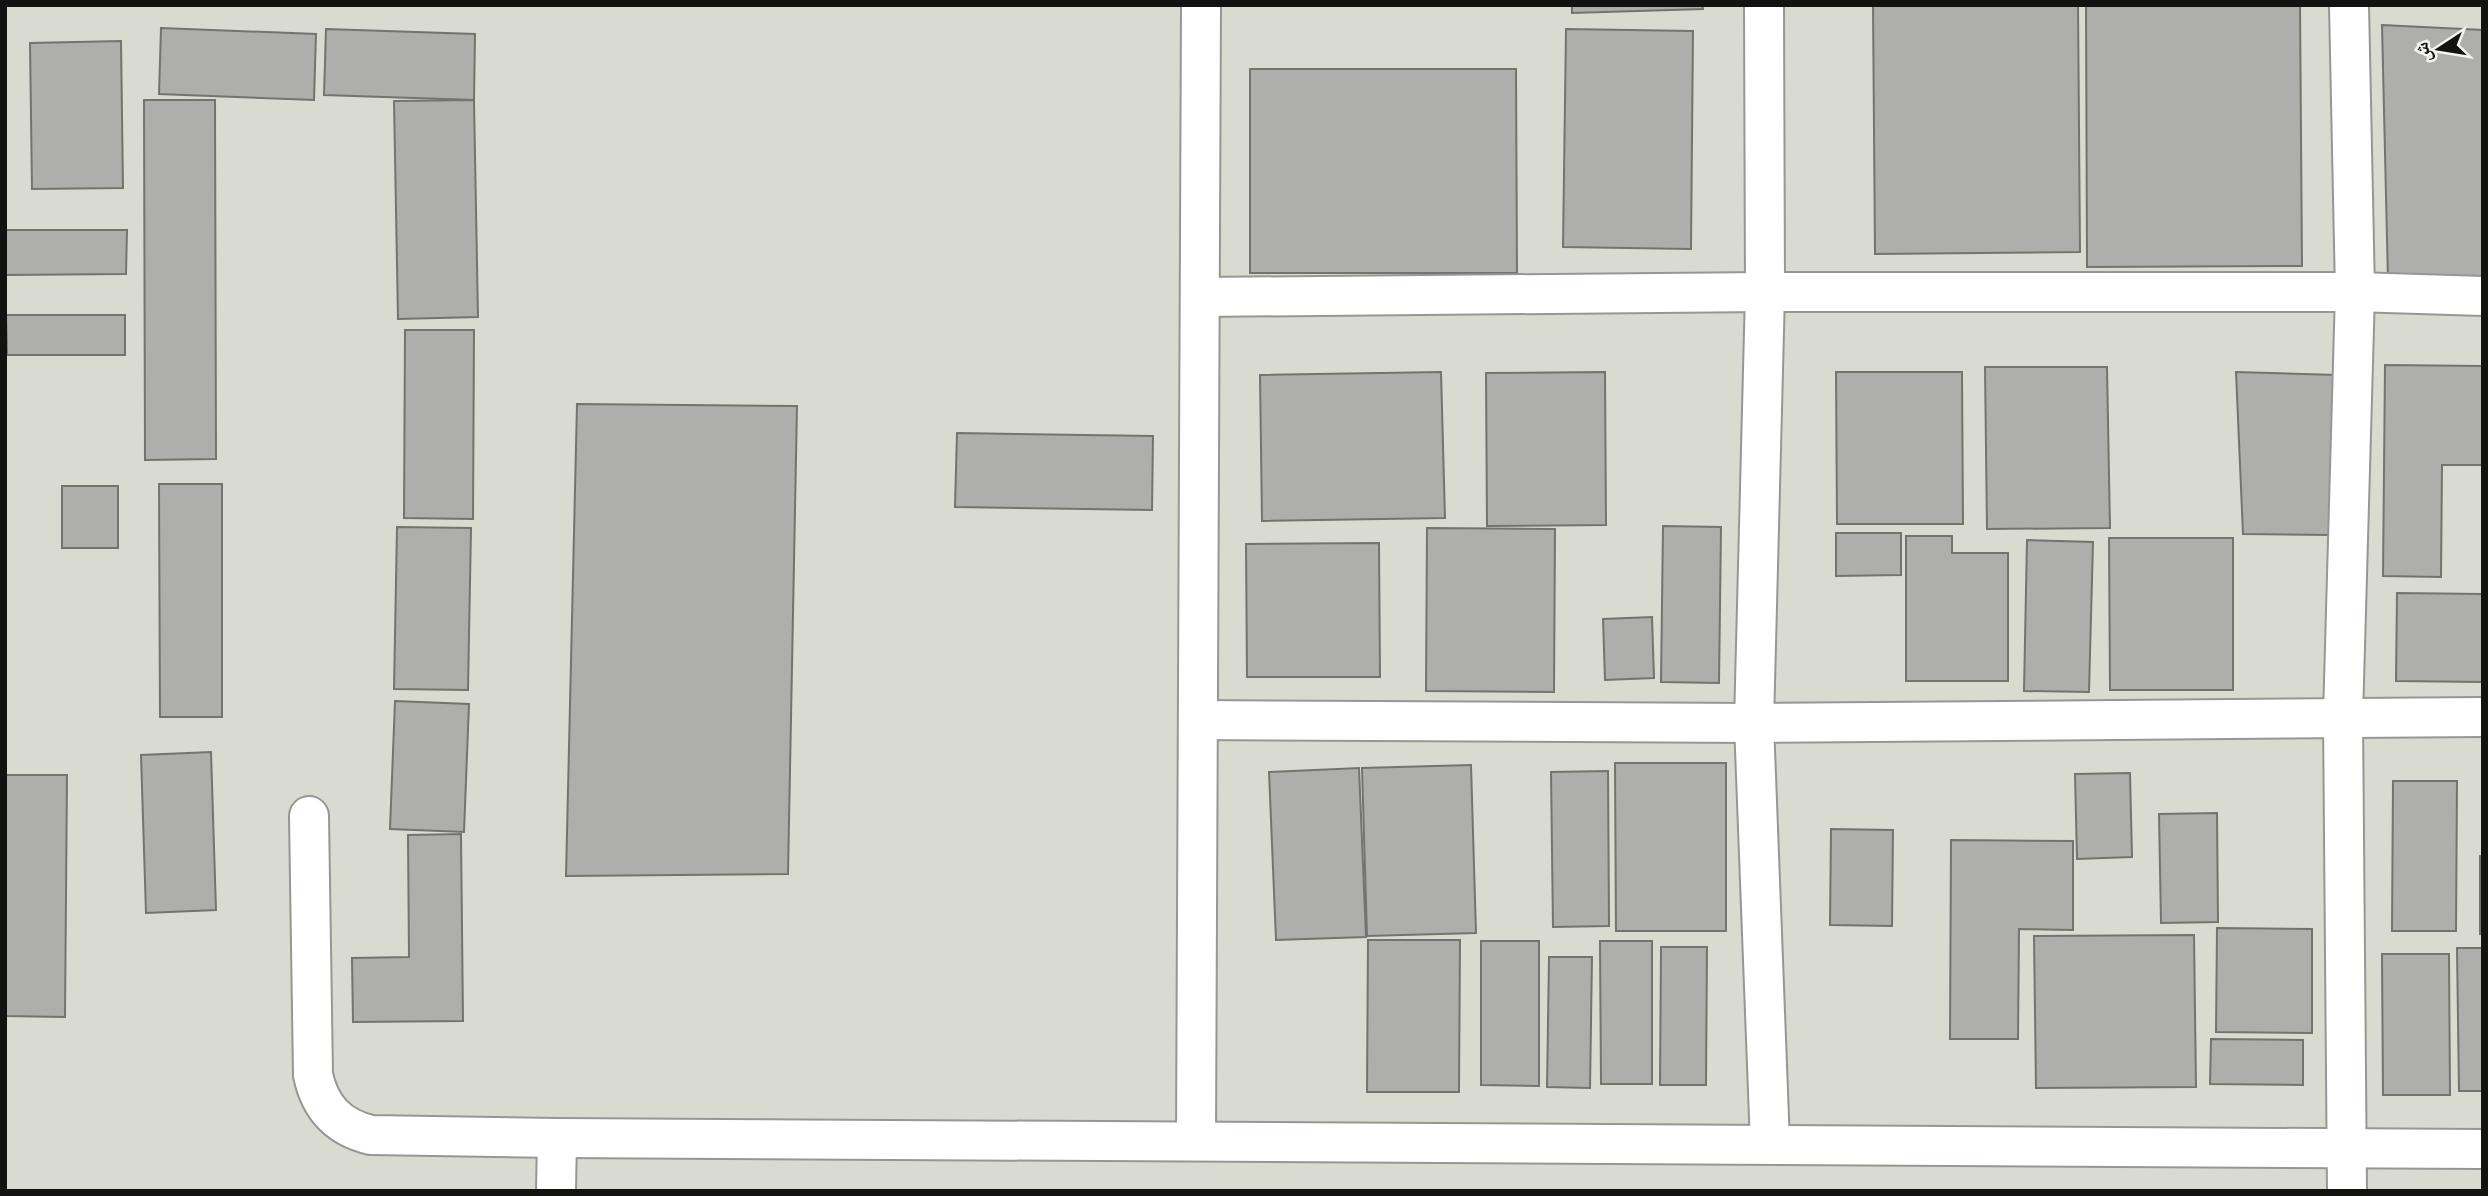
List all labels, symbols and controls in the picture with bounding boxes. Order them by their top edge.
north arrow [2404,14,2474,84]
text: ش [2409,40,2436,65]

